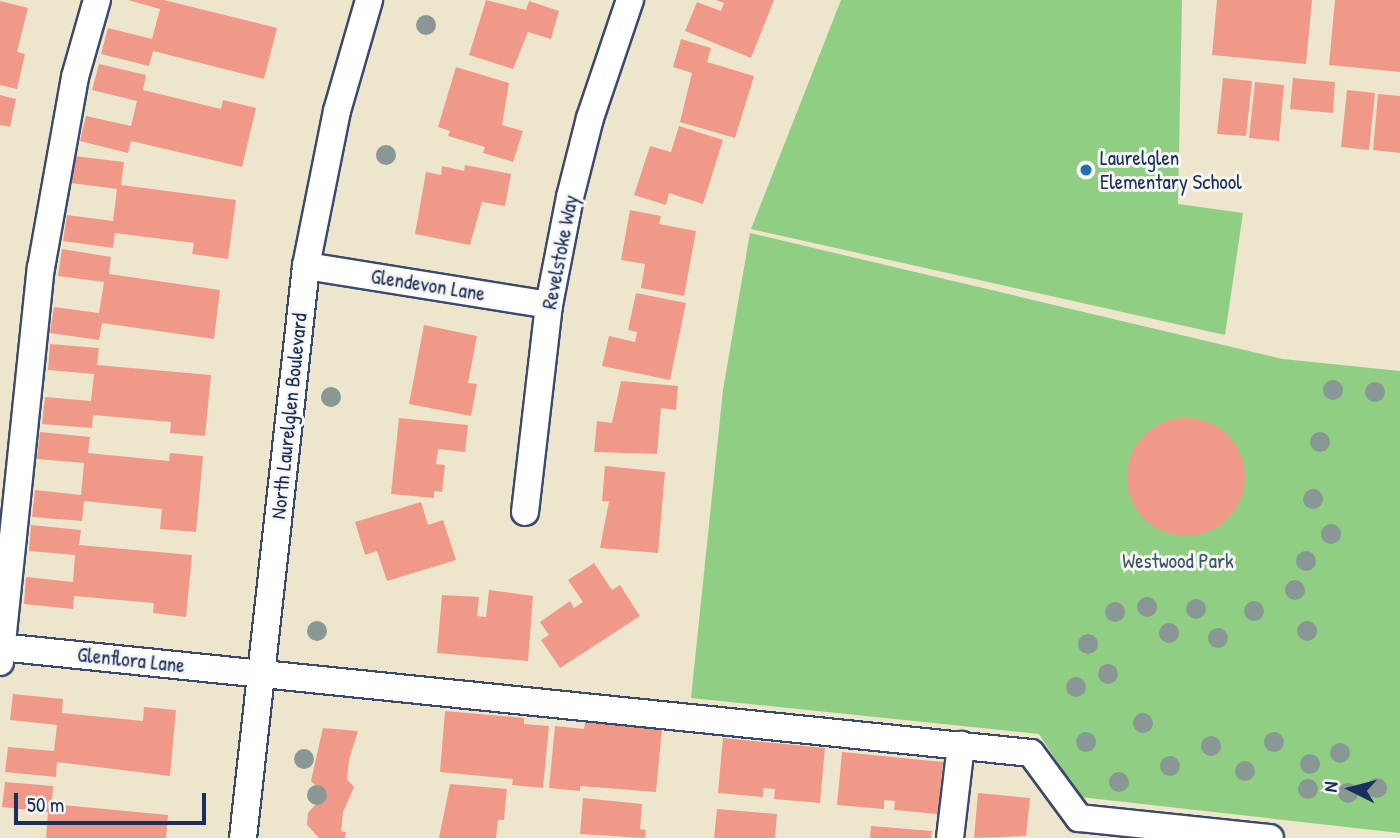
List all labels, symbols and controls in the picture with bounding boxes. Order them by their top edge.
place label: Laurelglen Elementary School [1100,145,1242,195]
marker: Laurelglen Elementary School [1078,162,1094,178]
street label: Revelstoke Way [537,193,583,311]
street label: Glendevon Lane [369,264,487,306]
street label: North Laurelglen Boulevard [266,312,312,520]
park label: Westwood Park [1122,548,1234,574]
street label: Glenflora Lane [76,642,186,678]
north arrow [1316,754,1386,824]
scale bar [18,778,210,822]
text: N [1317,780,1344,793]
text: 50 m [27,790,64,819]

